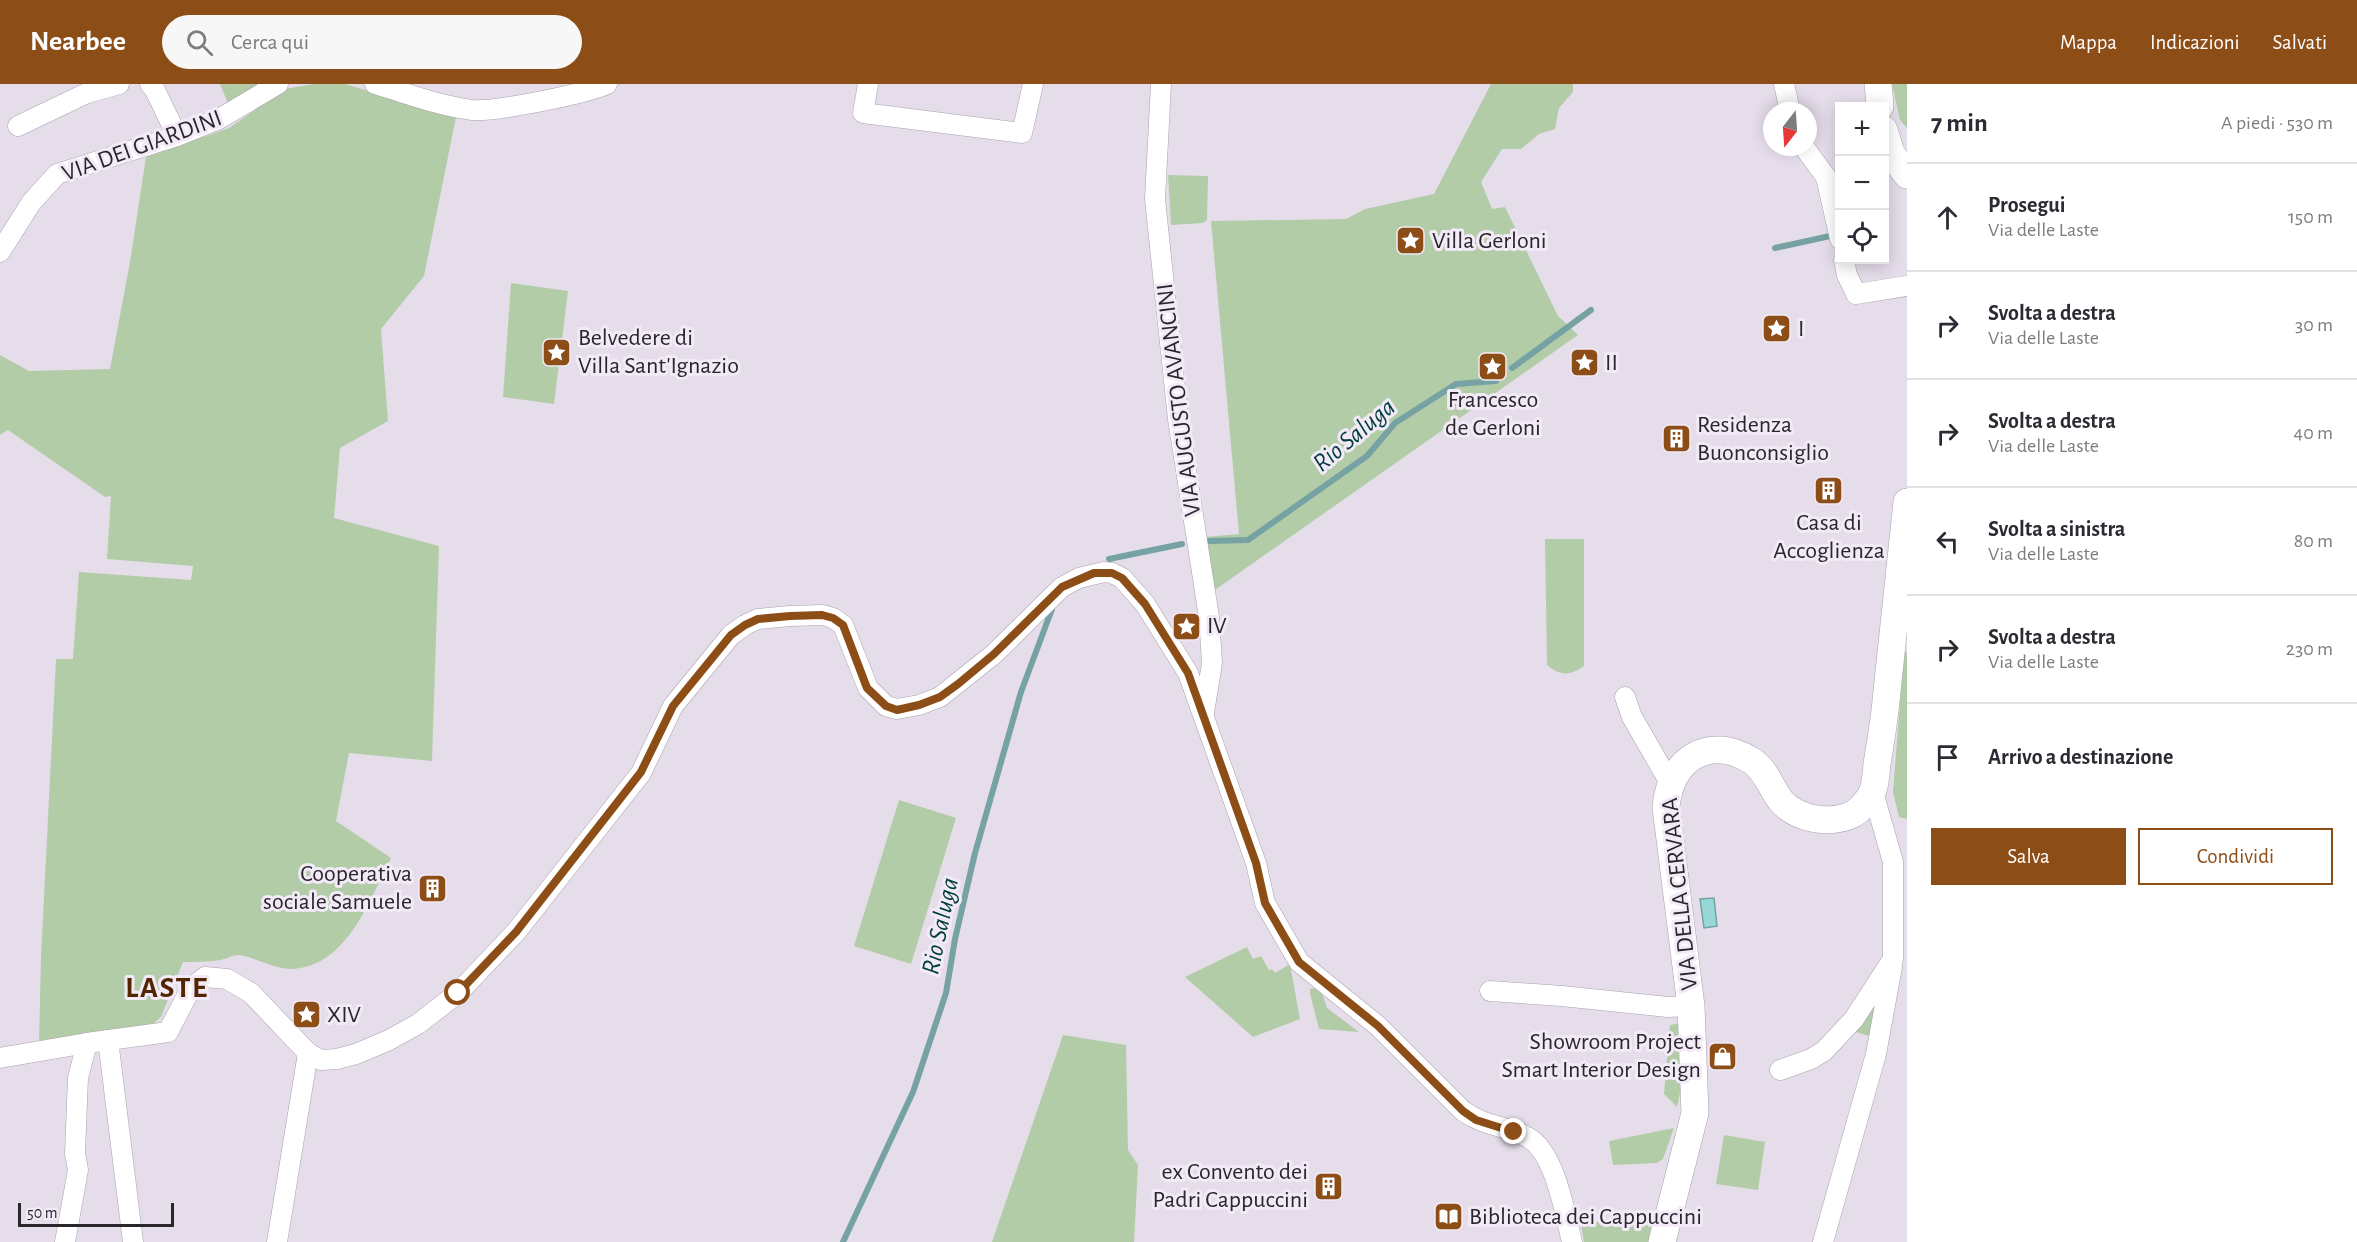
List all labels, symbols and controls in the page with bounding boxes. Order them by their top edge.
search box [162,15,582,69]
icon: search [183,26,216,59]
text: Nearbee [30,28,126,56]
text: Cerca qui [231,31,309,53]
text: Mappa [2060,32,2117,53]
text: Indicazioni [2150,32,2240,53]
text: Salvati [2273,32,2327,53]
north arrow [1763,102,1817,156]
map controls [1835,102,1889,264]
button: + [1835,102,1889,156]
street label: VIA DEI GIARDINI [59,106,225,186]
text: 7 min [1931,110,1988,136]
text: A piedi · 530 m [2221,113,2333,133]
button: − [1835,156,1889,210]
text: Prosegui [1988,194,2065,216]
icon: ahead [1931,201,1964,234]
text: 150 m [2288,207,2333,227]
button: locate [1835,210,1889,264]
text: Via delle Laste [1988,220,2099,240]
place icon: Villa Gerloni [1395,225,1427,257]
place label: Villa Gerloni [1432,229,1547,253]
street label: VIA AUGUSTO AVANCINI [1153,282,1205,518]
text: Svolta a destra [1988,302,2116,324]
icon: right [1931,309,1964,342]
place icon: I [1761,313,1793,345]
text: 30 m [2295,315,2333,335]
place label: I [1798,317,1804,341]
place label: Belvedere di Villa Sant'Ignazio [578,326,739,378]
text: Via delle Laste [1988,328,2099,348]
place icon: Belvedere di Villa Sant'Ignazio [541,336,573,368]
place icon: II [1568,347,1600,379]
place icon: Francesco de Gerloni [1477,351,1509,383]
place label: II [1605,351,1618,375]
place label: Francesco de Gerloni [1445,388,1541,440]
water label: Rio Saluga [1308,394,1400,476]
text: Svolta a destra [1988,410,2116,432]
place label: Residenza Buonconsiglio [1697,413,1829,465]
icon: right [1931,417,1964,450]
building icon: Residenza Buonconsiglio [1660,423,1692,455]
text: 40 m [2294,423,2333,443]
text: Via delle Laste [1988,436,2099,456]
building icon: Casa di Accoglienza [1813,474,1845,506]
place label: Casa di Accoglienza [1773,511,1885,563]
text: Svolta a sinistra [1988,518,2125,540]
icon: left [1931,525,1964,558]
text: 80 m [2294,531,2333,551]
text: Via delle Laste [1988,544,2099,564]
place icon: IV [1170,610,1202,642]
place label: IV [1207,614,1227,638]
text: Svolta a destra [1988,626,2116,648]
icon: right [1931,633,1964,666]
text: 230 m [2286,639,2333,659]
text: Via delle Laste [1988,652,2099,672]
icon: arrive [1931,741,1964,774]
text: Arrivo a destinazione [1988,746,2173,768]
street label: VIA DELLA CERVARA [1658,796,1702,992]
button: Salva [1931,828,2126,885]
button: Condividi [2138,828,2333,885]
place label: Cooperativa sociale Samuele [263,862,412,914]
building icon: Cooperativa sociale Samuele [417,872,449,904]
water label: Rio Saluga [917,875,963,977]
district label: LASTE [125,973,209,1003]
route start [444,979,470,1005]
place icon: XIV [290,999,322,1031]
place label: XIV [327,1003,361,1027]
place label: Showroom Project Smart Interior Design [1501,1030,1701,1082]
shop icon: Showroom Project Smart Interior Design [1706,1040,1738,1072]
route end [1500,1118,1526,1144]
place label: ex Convento dei Padri Cappuccini [1152,1160,1308,1212]
building icon: ex Convento dei Padri Cappuccini [1313,1170,1345,1202]
scale bar [18,1200,174,1228]
library icon: Biblioteca dei Cappuccini [1432,1201,1464,1233]
text: 50 m [27,1205,58,1221]
place label: Biblioteca dei Cappuccini [1469,1205,1702,1229]

